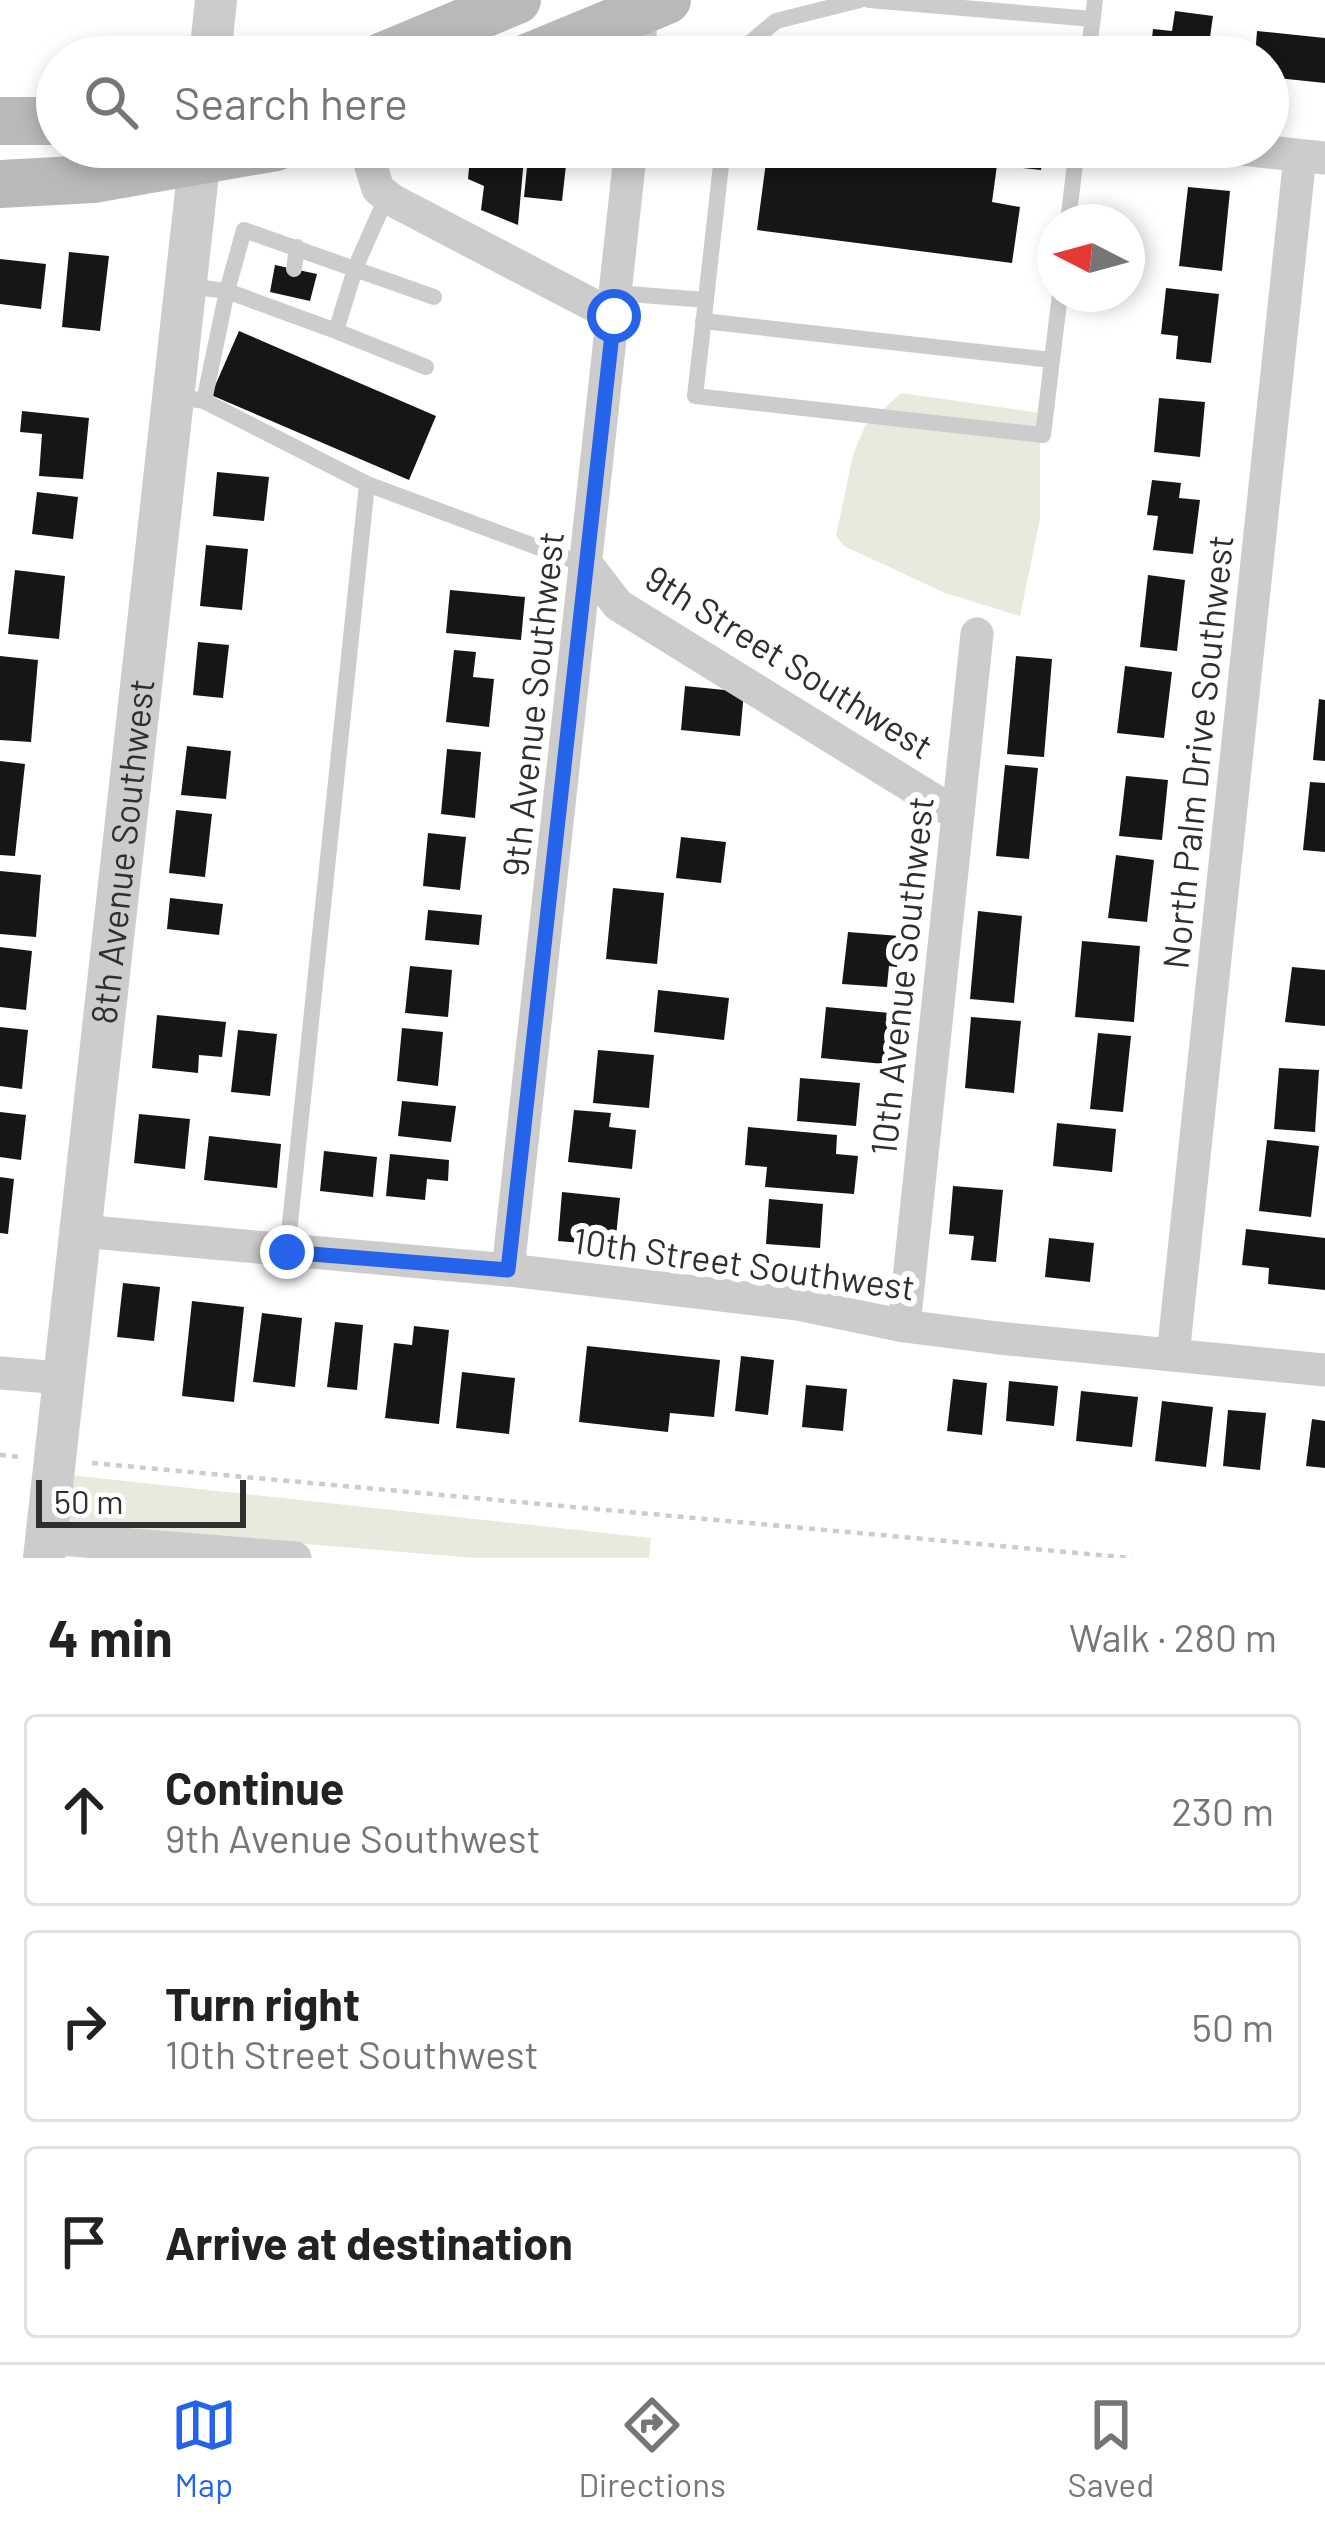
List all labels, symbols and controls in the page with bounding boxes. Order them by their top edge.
search box [36,36,1289,168]
icon: search [78,69,144,135]
text: Search here [174,75,408,129]
north arrow [1037,204,1145,312]
route start [587,289,641,343]
street label: 9th Avenue Southwest [492,529,571,879]
street label: North Palm Drive Southwest [1152,533,1241,971]
street label: 9th Street Southwest [638,555,941,767]
street label: 8th Avenue Southwest [81,676,162,1026]
street label: 10th Avenue Southwest [860,794,941,1158]
street label: 10th Street Southwest [570,1217,918,1308]
route end [260,1225,314,1279]
scale bar [36,1474,246,1527]
text: 50 m [54,1481,124,1521]
text: 4 min [48,1606,173,1667]
text: Walk · 280 m [1069,1613,1277,1660]
text: Continue [165,1760,344,1814]
icon: ahead [51,1777,117,1843]
text: 230 m [1171,1787,1274,1834]
text: 9th Avenue Southwest [165,1814,541,1861]
text: Turn right [165,1976,360,2030]
icon: right [51,1993,117,2059]
text: 50 m [1192,2003,1274,2050]
text: 10th Street Southwest [165,2030,539,2077]
icon: arrive [51,2209,117,2275]
text: Arrive at destination [165,2215,573,2269]
tab: Map [171,2392,237,2504]
tab: Directions [578,2392,726,2504]
tab: Saved [1068,2392,1154,2504]

